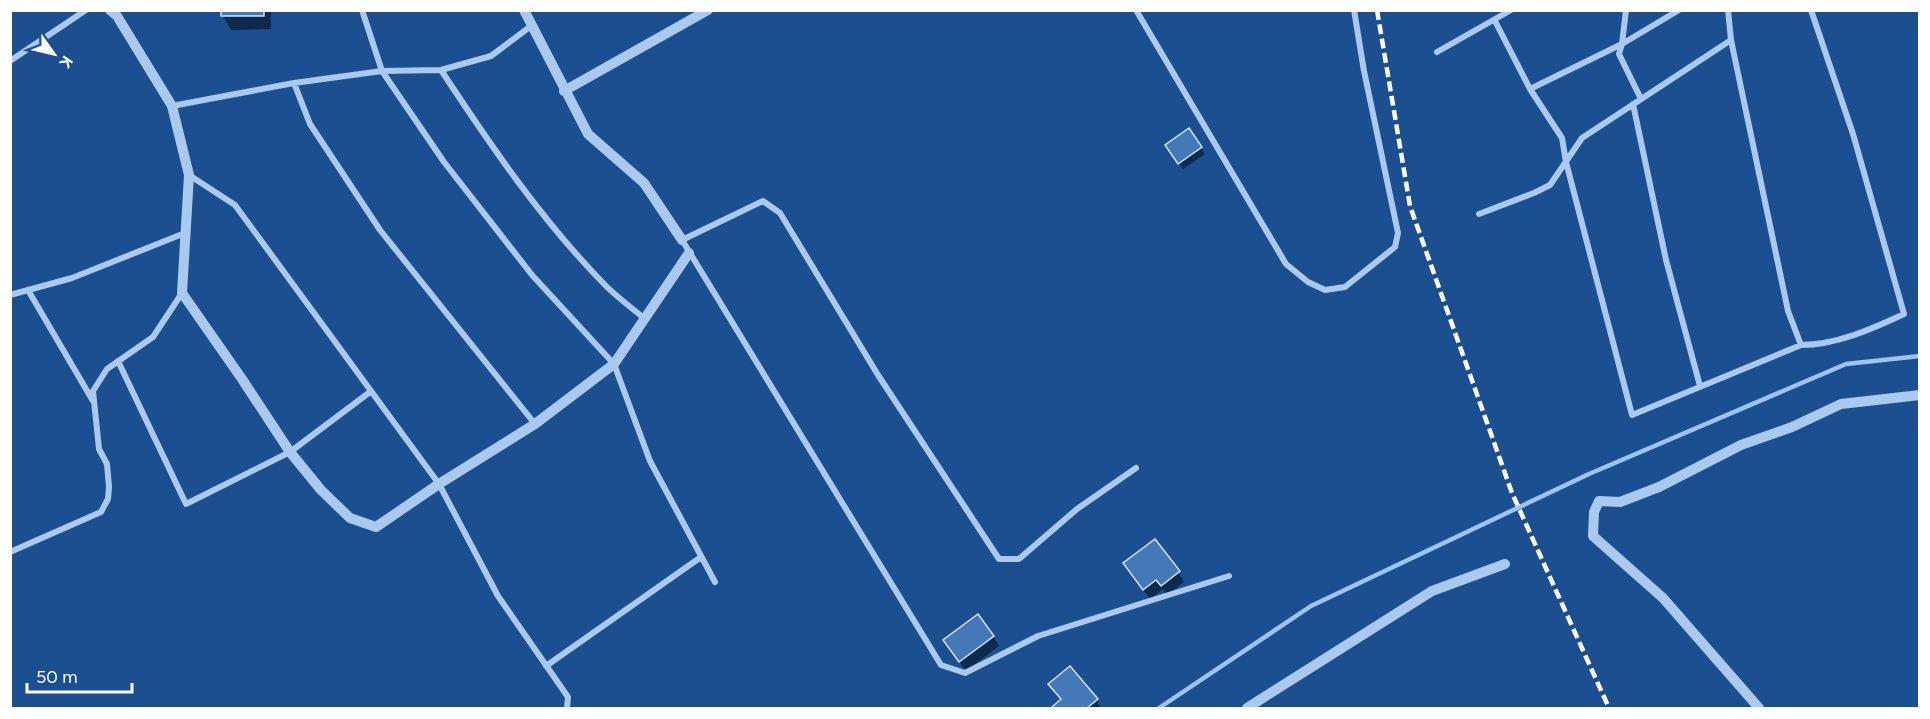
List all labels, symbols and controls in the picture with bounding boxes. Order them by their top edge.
north arrow [24,24,84,84]
text: K [55,52,77,72]
scale bar [27,656,132,694]
text: 50 m [36,666,78,688]

